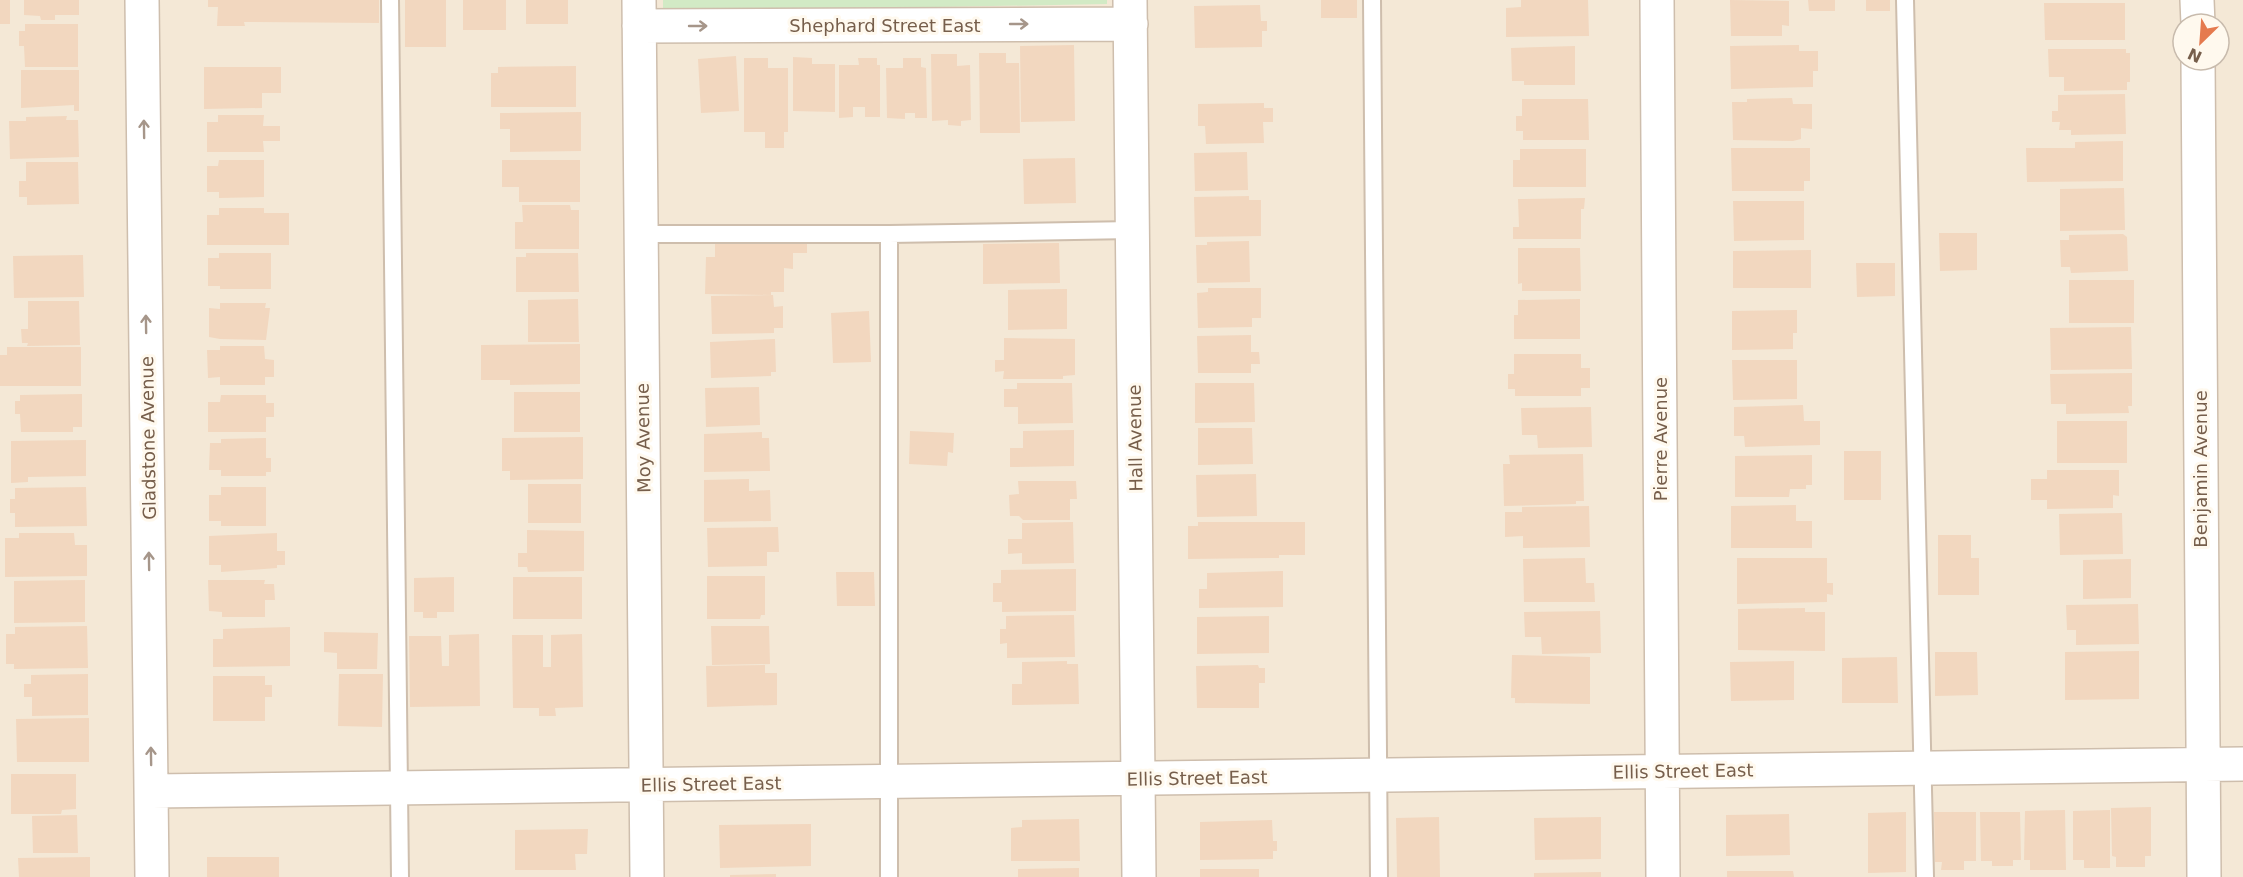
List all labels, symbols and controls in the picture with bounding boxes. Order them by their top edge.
north arrow [2171,12,2231,72]
street label: Shephard Street East [789,15,981,36]
one-way arrow [1008,18,1028,30]
one-way arrow [687,20,707,32]
text: N [2185,44,2205,67]
one-way arrow [138,119,150,139]
one-way arrow [140,314,152,334]
street label: Gladstone Avenue [136,356,160,520]
street label: Pierre Avenue [1650,377,1671,501]
street label: Moy Avenue [632,383,654,493]
street label: Hall Avenue [1124,384,1146,492]
street label: Benjamin Avenue [2190,390,2211,548]
one-way arrow [143,551,155,571]
one-way arrow [146,746,157,766]
street label: Ellis Street East [1612,759,1754,783]
street label: Ellis Street East [1126,766,1268,790]
street label: Ellis Street East [640,772,782,796]

